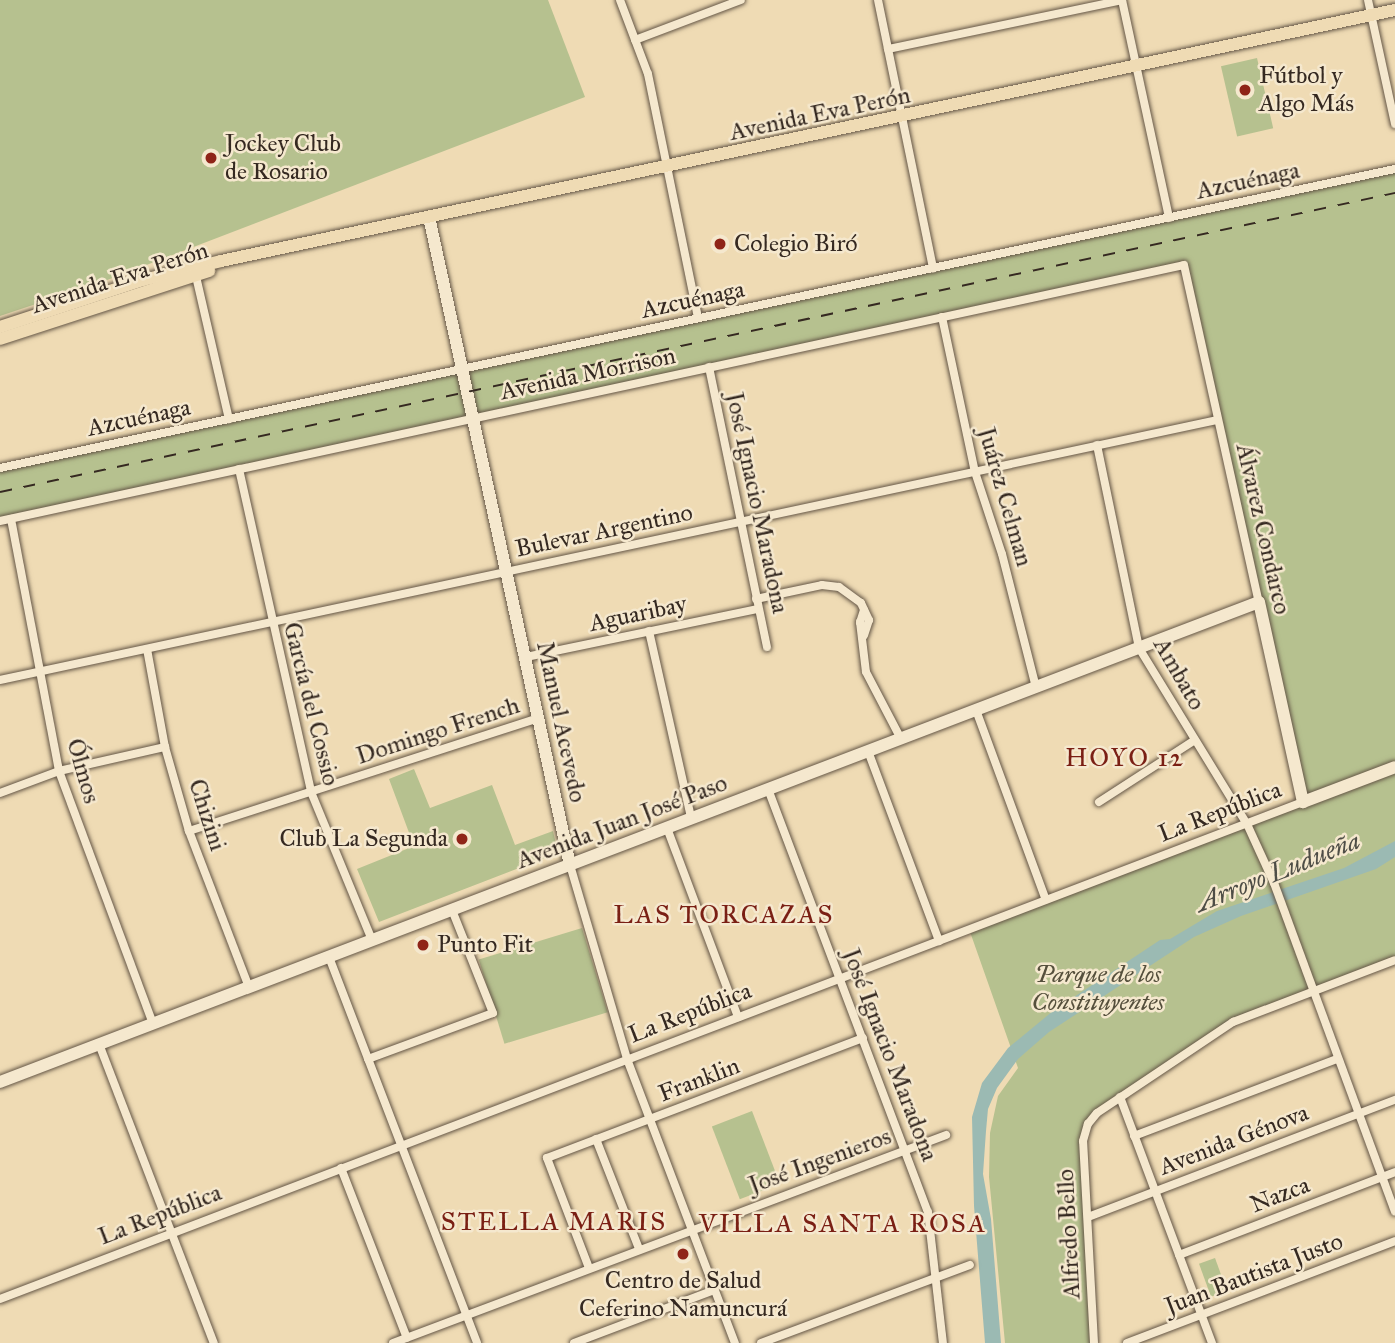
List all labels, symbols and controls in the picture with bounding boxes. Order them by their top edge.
place label: Fútbol y Algo Más [1259,62,1354,118]
street label: Avenida Eva Perón [727,81,913,147]
marker: Fútbol y Algo Más [1237,82,1253,98]
place label: Jockey Club de Rosario [225,130,341,186]
marker: Jockey Club de Rosario [203,150,219,166]
street label: Azcuénaga [1194,156,1302,206]
place label: Colegio Biró [734,230,858,258]
street label: Avenida Eva Perón [28,236,212,320]
marker: Colegio Biró [712,236,728,252]
street label: Azcuénaga [639,275,747,325]
street label: Avenida Morrison [498,341,678,407]
street label: José Ignacio Maradona [719,390,795,616]
street label: Azcuénaga [85,393,193,443]
street label: Juárez Celman [971,424,1039,570]
street label: Álvarez Condarco [1229,441,1297,617]
street label: Bulevar Argentino [513,498,695,564]
street label: Aguaribay [587,590,689,638]
street label: García del Cossio [277,619,345,789]
street label: Ambato [1147,633,1211,715]
street label: Manuel Acevedo [530,639,592,805]
street label: Domingo French [353,691,523,771]
street label: Ólmos [60,735,106,807]
district label: HOYO 12 [1066,742,1184,774]
street label: Avenida Juan José Paso [513,769,731,875]
street label: La República [1154,775,1286,849]
street label: Chizini [182,776,232,854]
place label: Club La Segunda [279,825,448,853]
water label: Arroyo Ludueña [1192,825,1364,919]
marker: Club La Segunda [454,831,470,847]
district label: LAS TORCAZAS [615,899,833,931]
place label: Punto Fit [437,931,533,959]
marker: Punto Fit [415,937,431,953]
street label: José Ignacio Maradona [836,945,944,1165]
park label: Parque de los Constituyentes [1032,961,1164,1017]
street label: La República [624,976,756,1050]
street label: Franklin [654,1051,744,1109]
street label: Avenida Génova [1155,1098,1313,1182]
street label: José Ingenieros [745,1122,895,1200]
street label: Alfredo Bello [1051,1168,1087,1300]
street label: Nazca [1246,1171,1314,1219]
street label: La República [94,1178,226,1252]
district label: STELLA MARIS [442,1206,666,1238]
district label: VILLA SANTA ROSA [701,1208,985,1240]
street label: Juan Bautista Justo [1161,1227,1347,1321]
marker: Centro de Salud Ceferino Namuncurá [673,1244,693,1264]
place label: Centro de Salud Ceferino Namuncurá [579,1267,787,1323]

